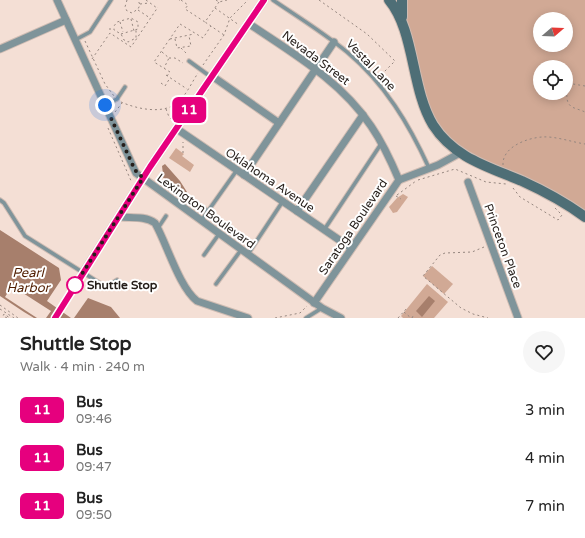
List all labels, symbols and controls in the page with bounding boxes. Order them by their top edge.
north arrow [533,12,573,52]
map controls [533,12,573,100]
street label: Nevada Street [279,28,353,88]
street label: Vestal Lane [343,37,399,94]
button: locate [533,60,573,100]
your location [95,95,115,115]
line badge: 11 [171,97,207,123]
text: 11 [180,101,198,118]
street label: Oklahoma Avenue [223,145,317,215]
street label: Lexington Boulevard [154,171,258,251]
street label: Saratoga Boulevard [316,177,390,277]
street label: Princeton Place [481,202,525,290]
water label: Pearl Harbor [6,265,52,296]
marker: Shuttle Stop [66,276,84,294]
place label: Shuttle Stop [87,278,158,293]
button: heart [523,331,565,373]
text: Shuttle Stop [20,333,132,355]
text: Walk · 4 min · 240 m [20,359,145,375]
text: Bus [76,393,103,411]
text: 11 [33,401,51,418]
text: 3 min [525,401,565,419]
text: 09:46 [76,411,112,427]
text: Bus [76,441,103,459]
text: 11 [33,449,51,466]
text: 4 min [525,449,565,467]
text: 09:47 [76,459,112,475]
text: Bus [76,489,103,507]
text: 11 [33,497,51,514]
text: 7 min [525,497,565,515]
text: 09:50 [76,507,112,523]

